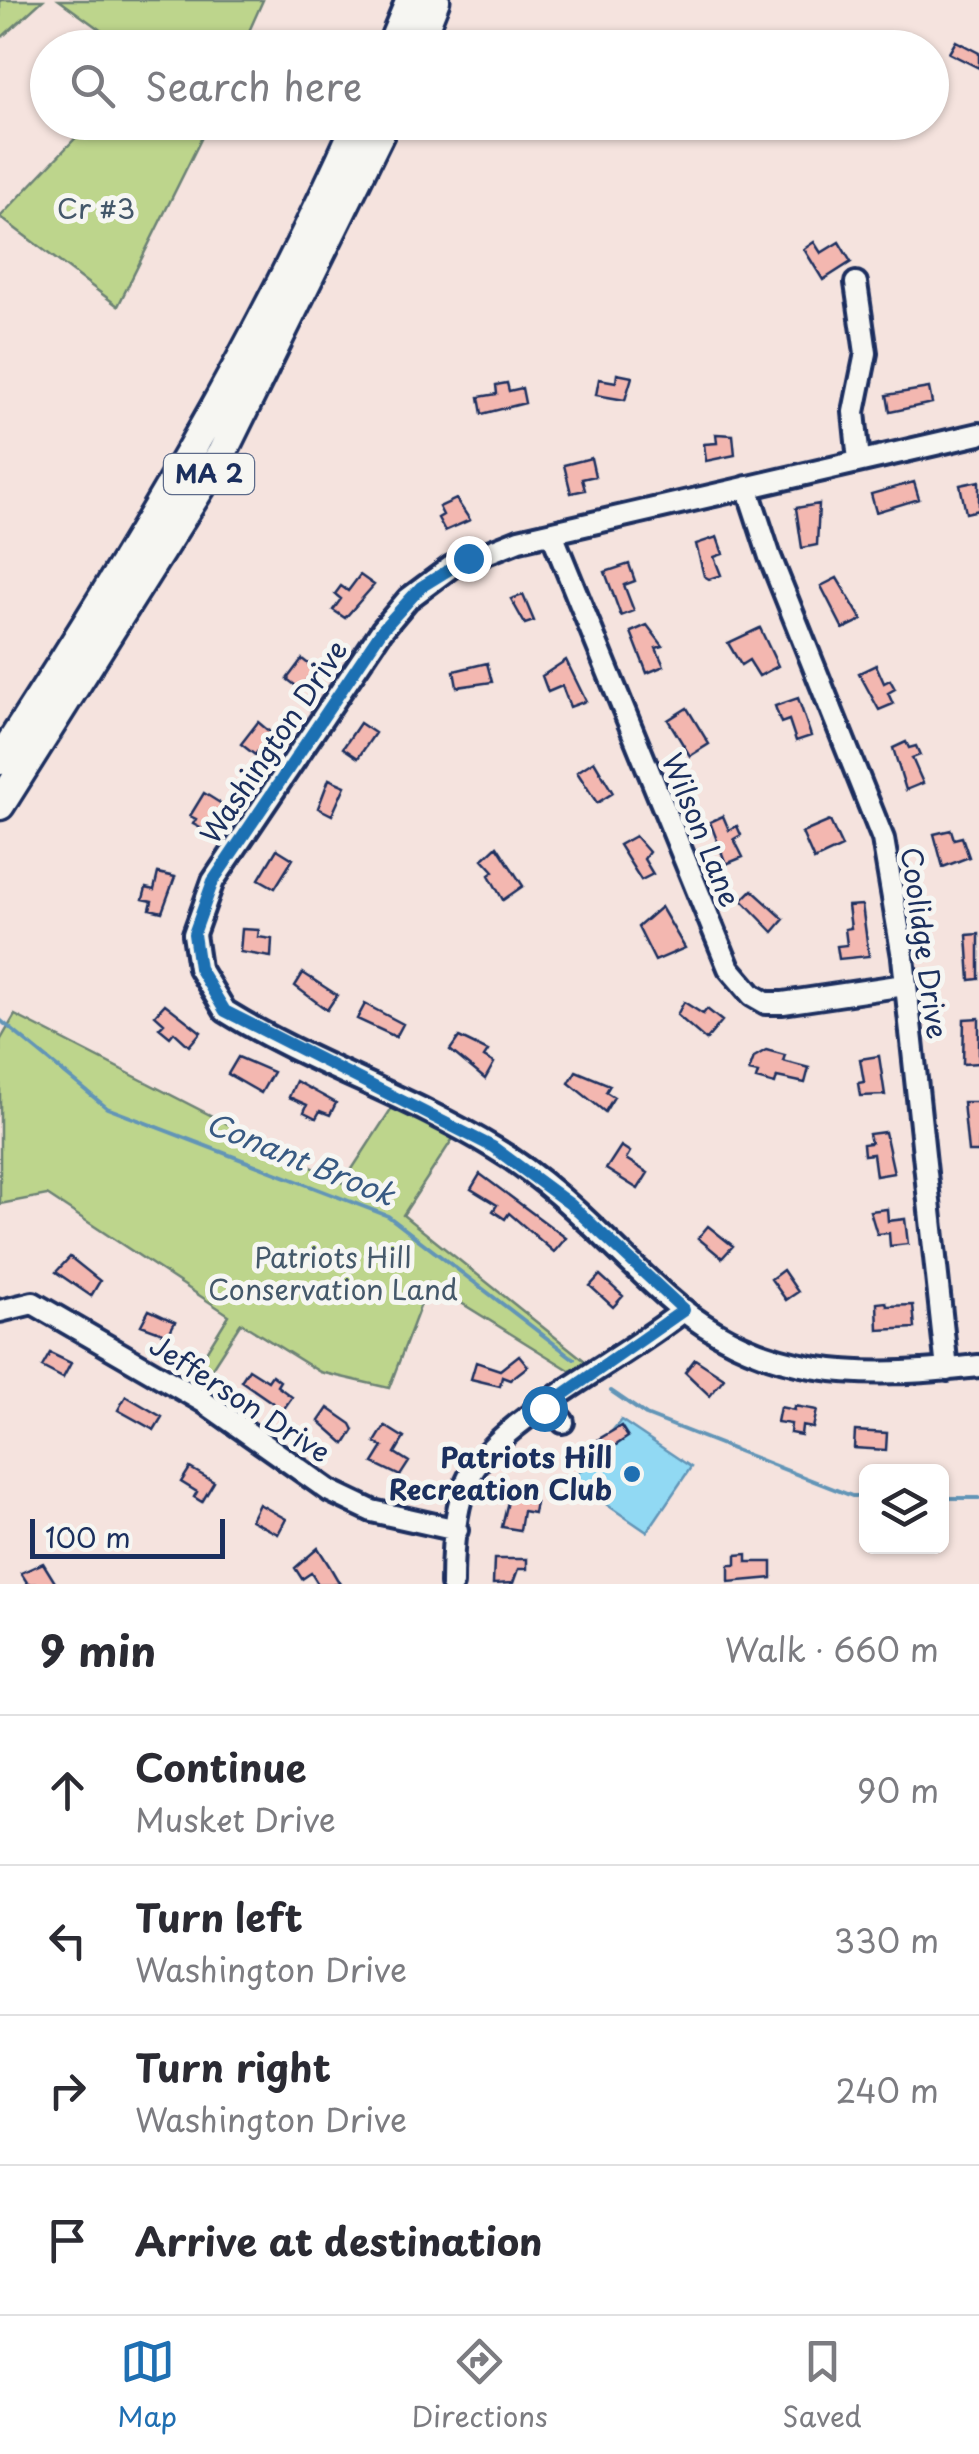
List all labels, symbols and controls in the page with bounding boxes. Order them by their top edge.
search box [30,30,949,140]
text: Search here [145,57,362,114]
icon: search [65,58,120,113]
park label: Cr #3 [57,186,135,229]
road number: MA 2 [164,454,254,494]
route end [446,536,492,582]
street label: Washington Drive [188,630,357,852]
street label: Wilson Lane [652,746,753,913]
street label: Coolidge Drive [891,844,960,1042]
water label: Conant Brook [200,1099,404,1217]
park label: Patriots Hill Conservation Land [208,1235,458,1310]
street label: Jefferson Drive [142,1323,340,1472]
route start [522,1386,568,1432]
place label: Patriots Hill Recreation Club [389,1435,612,1510]
marker: Patriots Hill Recreation Club [621,1463,643,1485]
map controls [859,1464,949,1554]
button: layers [859,1464,949,1554]
scale bar [30,1514,225,1558]
text: 100 m [45,1515,131,1558]
text: 9 min [40,1618,156,1681]
text: Walk · 660 m [725,1625,939,1673]
text: Continue [135,1738,306,1795]
icon: ahead [40,1763,95,1818]
text: 90 m [857,1766,939,1814]
text: Musket Drive [135,1795,336,1843]
text: Turn left [135,1888,303,1945]
icon: left [40,1913,95,1968]
text: 330 m [834,1916,939,1964]
text: Washington Drive [135,1945,407,1993]
text: Turn right [135,2038,331,2095]
icon: right [40,2063,95,2118]
text: 240 m [836,2066,939,2114]
text: Washington Drive [135,2095,407,2143]
text: Arrive at destination [135,2212,543,2269]
icon: arrive [40,2213,95,2268]
tab: Map [117,2334,177,2437]
tab: Directions [412,2334,548,2437]
tab: Saved [782,2334,862,2437]

